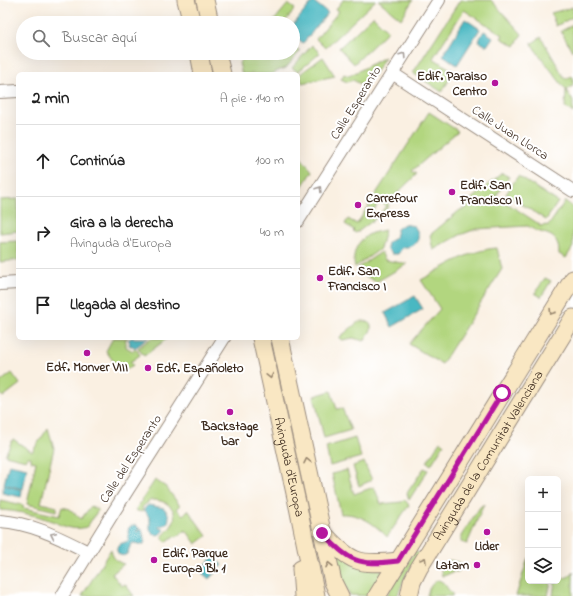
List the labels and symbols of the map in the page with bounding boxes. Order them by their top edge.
one-way arrow [398,52,406,59]
street label: Calle Esperanto [326,62,386,143]
place label: Edif. Paraiso Centro [417,67,487,101]
marker: Edif. Paraiso Centro [490,78,500,88]
street label: Calle Juan Llorca [468,101,552,165]
place label: Edif. San Francisco II [459,176,521,210]
one-way arrow [314,186,321,193]
marker: Edif. San Francisco II [447,187,457,197]
place label: Carrefour Express [366,189,418,223]
marker: Carrefour Express [353,200,363,210]
place label: Edif. San Francisco I [327,262,386,296]
marker: Edif. San Francisco I [315,273,325,283]
one-way arrow [550,308,557,315]
marker: Edf. Monver VIII [82,348,92,358]
place label: Edf. Monver VIII [46,358,128,377]
place label: Edf. Españoleto [156,359,244,378]
marker: Edf. Españoleto [143,363,153,373]
street label: Avinguda de la Comunitat Valenciana [429,367,548,544]
one-way arrow [265,373,273,379]
route start [493,384,511,402]
marker: Backstage bar [225,407,235,417]
street label: Calle del Esperanto [95,411,167,507]
street label: Avinguda d'Europa [269,415,309,518]
place label: Backstage bar [201,417,260,451]
one-way arrow [303,458,311,464]
route end [313,524,331,542]
marker: Lider [482,527,492,537]
one-way arrow [50,532,58,540]
place label: Lider [475,537,500,556]
place label: Edif. Parque Europa Bl. 1 [162,544,229,578]
marker: Edif. Parque Europa Bl. 1 [149,555,159,565]
place label: Latam [436,556,469,575]
one-way arrow [419,557,427,564]
marker: Latam [472,560,482,570]
one-way arrow [326,562,334,568]

